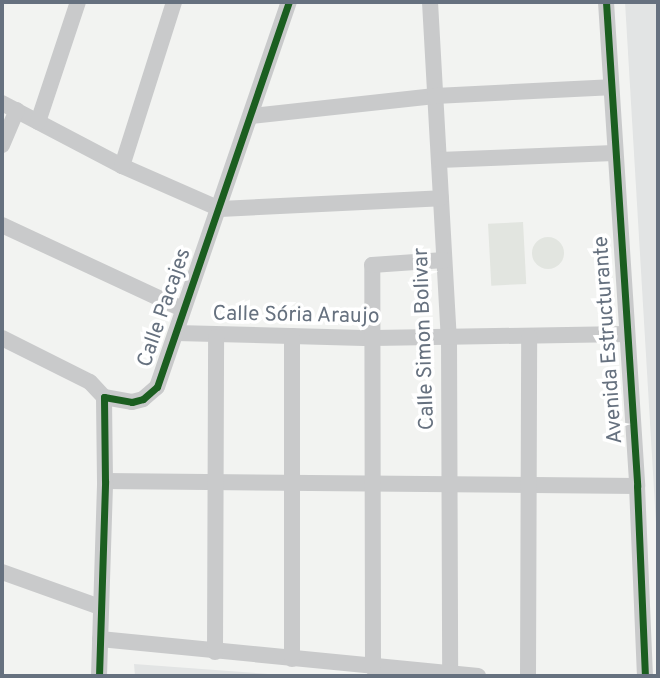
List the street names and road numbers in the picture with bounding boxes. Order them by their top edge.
street label: Avenida Estructurante [589,235,629,445]
street label: Calle Pacajes [133,245,197,371]
street label: Calle Simon Bolivar [409,247,441,431]
street label: Calle Sória Araujo [212,302,380,330]

